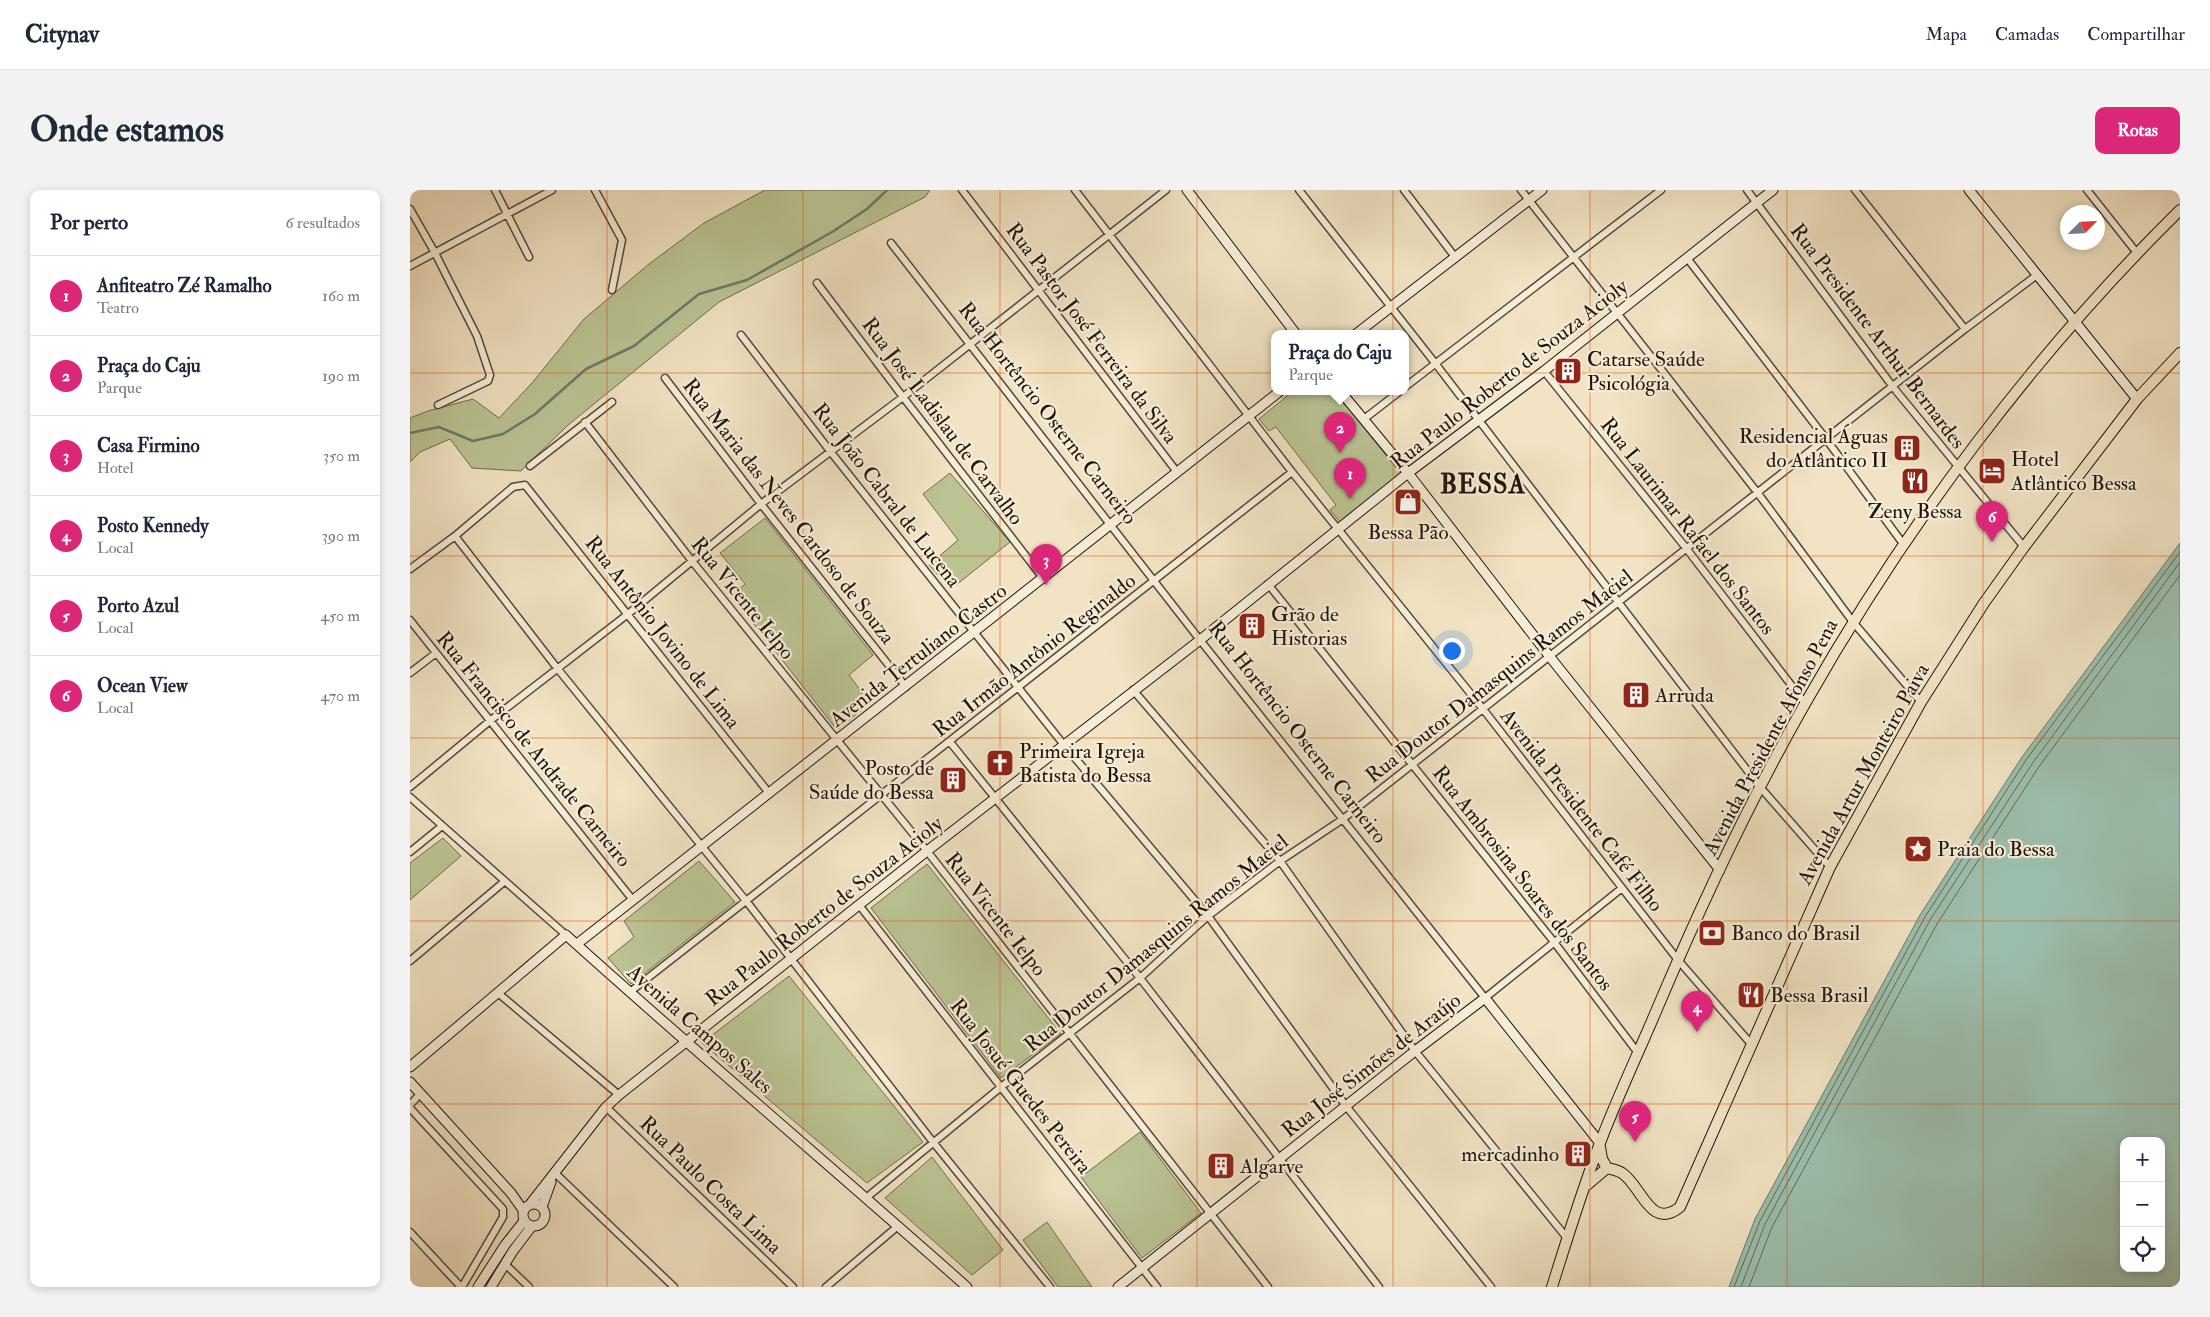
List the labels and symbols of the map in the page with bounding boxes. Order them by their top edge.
north arrow [2060,205,2105,250]
street label: Rua Pastor José Ferreira da Silva [1000,217,1184,449]
street label: Rua Presidente Arthur Bernardes [1784,218,1971,455]
street label: Rua Paulo Roberto de Souza Acioly [1385,273,1634,476]
street label: Rua Hortêncio Osterne Carneiro [952,297,1143,530]
street label: Rua José Ladislau de Carvalho [856,312,1030,531]
place label: Catarse Saúde Psicológia [1587,346,1705,397]
building icon: Catarse Saúde Psicológia [1553,356,1583,386]
street label: Rua Maria das Neves Cardoso de Souza [676,373,901,650]
street label: Rua João Cabral de Lucena [806,398,967,593]
pin: 2 [1324,412,1356,453]
street label: Rua Laurimar Rafael dos Santos [1594,412,1781,641]
place label: Residencial Águas do Atlântico II [1739,423,1888,474]
building icon: Residencial Águas do Atlântico II [1892,433,1922,463]
place label: Hotel Atlântico Bessa [2010,446,2137,497]
hotel icon: Hotel Atlântico Bessa [1977,456,2007,486]
pin: 1 [1334,458,1366,499]
restaurant icon: Zeny Bessa [1900,466,1930,496]
district label: BESSA [1440,469,1526,501]
shop icon: Bessa Pão [1393,487,1423,517]
place label: Zeny Bessa [1868,498,1963,525]
pin: 6 [1976,501,2008,542]
place label: Bessa Pão [1367,519,1449,546]
street label: Rua Antônio Jovino de Lima [579,530,747,735]
street label: Rua Vicente Ielpo [685,531,800,665]
pin: 3 [1030,544,1062,585]
street label: Rua Doutor Damasquins Ramos Maciel [1360,563,1639,789]
street label: Rua Irmão Antônio Reginaldo [927,567,1142,743]
street label: Avenida Tertuliano Castro [823,578,1013,734]
place label: Grão de Historias [1271,601,1347,652]
building icon: Grão de Historias [1237,611,1267,641]
street label: Avenida Presidente Afonso Pena [1696,614,1844,861]
street label: Rua Hortêncio Osterne Carneiro [1202,616,1393,849]
street label: Rua Francisco de Andrade Carneiro [430,626,637,873]
your location [1439,638,1465,664]
street label: Avenida Artur Monteiro Paiva [1791,659,1936,891]
building icon: Arruda [1621,680,1651,710]
place label: Arruda [1654,682,1714,709]
street label: Avenida Presidente Café Filho [1493,703,1669,917]
place label: Primeira Igreja Batista do Bessa [1019,738,1152,789]
church icon: Primeira Igreja Batista do Bessa [985,748,1015,778]
place label: Posto de Saúde do Bessa [809,755,934,806]
street label: Rua Ambrosina Soares dos Santos [1426,760,1619,996]
building icon: Posto de Saúde do Bessa [938,765,968,795]
street label: Rua Paulo Roberto de Souza Acioly [700,810,949,1013]
street label: Rua Doutor Damasquins Ramos Maciel [1019,828,1294,1058]
place icon: Praia do Bessa [1903,834,1933,864]
place label: Praia do Bessa [1937,836,2055,863]
street label: Rua Vicente Ielpo [939,847,1052,982]
bank icon: Banco do Brasil [1697,918,1727,948]
place label: Banco do Brasil [1731,920,1861,947]
street label: Avenida Campos Sales [621,958,778,1100]
restaurant icon: Bessa Brasil [1736,980,1766,1010]
place label: Bessa Brasil [1770,982,1869,1009]
street label: Rua José Simões de Araújo [1276,987,1466,1144]
pin: 4 [1681,991,1713,1032]
street label: Rua Josué Guedes Pereira [944,993,1098,1180]
pin: 5 [1619,1101,1651,1142]
street label: Rua Paulo Costa Lima [634,1110,788,1261]
building icon: mercadinho [1563,1139,1593,1169]
place label: mercadinho [1461,1141,1559,1168]
building icon: Algarve [1206,1151,1236,1181]
place label: Algarve [1239,1153,1304,1180]

